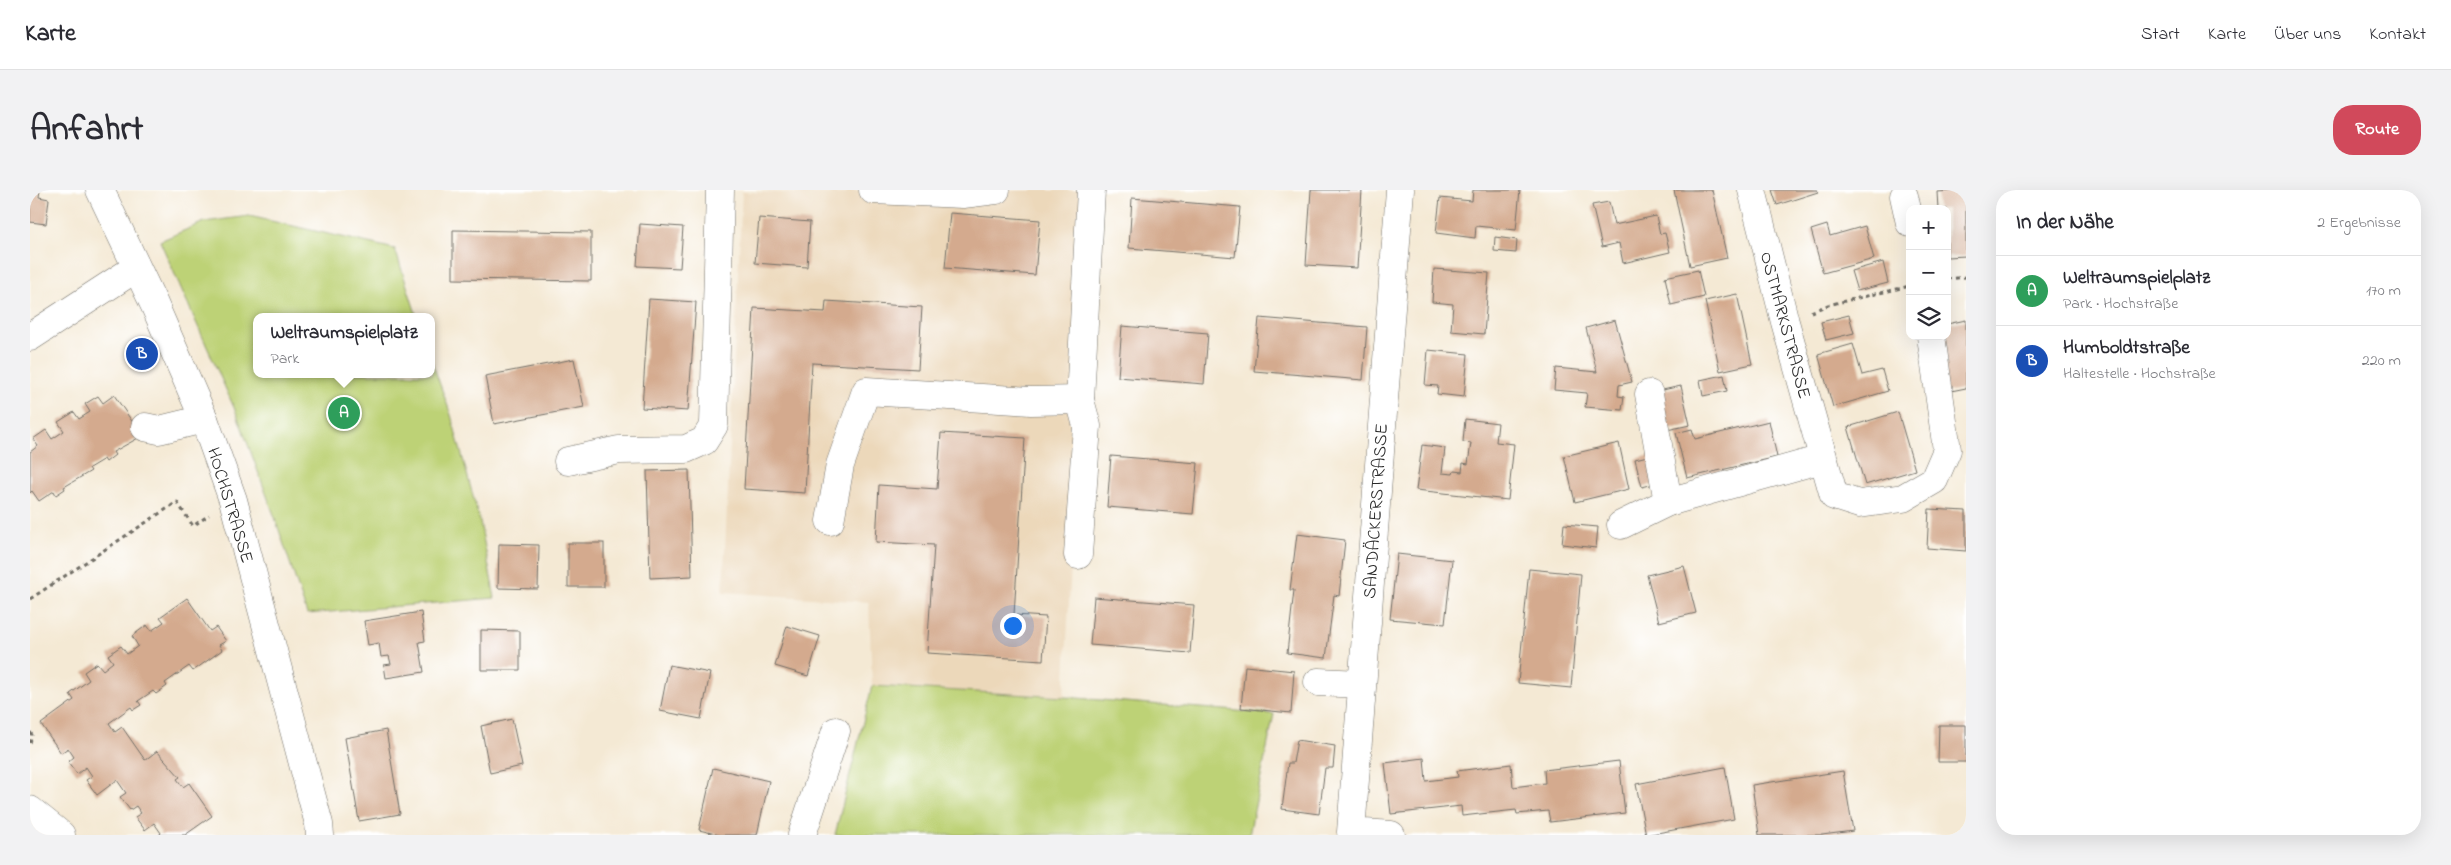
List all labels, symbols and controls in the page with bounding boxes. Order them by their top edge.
text: Karte [25,17,76,52]
text: Start [2141,22,2180,48]
text: Karte [2208,22,2246,48]
text: Über uns [2274,22,2341,48]
text: Kontakt [2369,22,2426,48]
text: Anfahrt [30,105,143,156]
button: Route [2333,105,2421,155]
map controls [1906,205,1951,340]
button: + [1906,205,1951,250]
text: In der Nähe [2016,208,2114,238]
text: 2 Ergebnisse [2317,211,2401,235]
street label: OSTMARKSTRASSE [1752,249,1816,402]
button: − [1906,250,1951,295]
text: Weltraumspielplatz [2063,265,2210,292]
text: A [2027,279,2037,303]
text: 170 m [2366,279,2401,303]
text: Park · Hochstraße [2063,292,2178,316]
button: layers [1906,295,1951,340]
popup [253,313,435,378]
text: Weltraumspielplatz [270,320,418,347]
pin: B [126,335,158,373]
text: Humboldtstraße [2063,335,2190,362]
text: Park [270,347,299,371]
text: B [2027,349,2037,373]
text: 220 m [2362,349,2401,373]
text: Haltestelle · Hochstraße [2063,362,2216,386]
pin: A [328,394,360,432]
street label: SANDÄCKERSTRASSE [1358,423,1396,600]
street label: HOCHSTRASSE [199,445,259,567]
your location [1000,613,1026,639]

